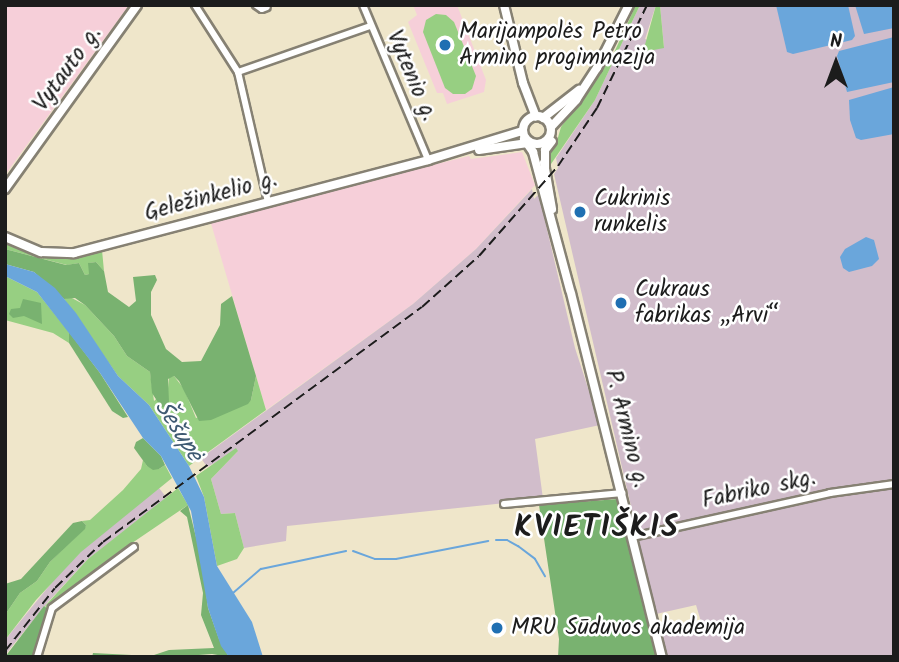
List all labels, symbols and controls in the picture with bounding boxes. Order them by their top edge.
place label: Marijampolės Petro Armino progimnazija [459,18,655,72]
street label: Vytauto g. [28,21,108,117]
street label: Vytenio g. [380,26,442,126]
text: N [830,27,842,57]
north arrow [801,28,871,98]
marker: Marijampolės Petro Armino progimnazija [437,37,453,53]
street label: Geležinkelio g. [142,166,280,228]
place label: Cukrinis runkelis [594,185,670,239]
marker: Cukrinis runkelis [572,204,588,220]
place label: Cukraus fabrikas „Arvi“ [635,276,779,330]
marker: Cukraus fabrikas „Arvi“ [613,295,629,311]
street label: P. Armino g. [598,367,654,491]
water label: Šešupė [148,395,208,467]
street label: Fabriko skg. [700,465,818,515]
district label: KVIETIŠKIS [516,510,678,546]
place label: MRU Sūduvos akademija [511,614,745,642]
marker: MRU Sūduvos akademija [489,620,505,636]

